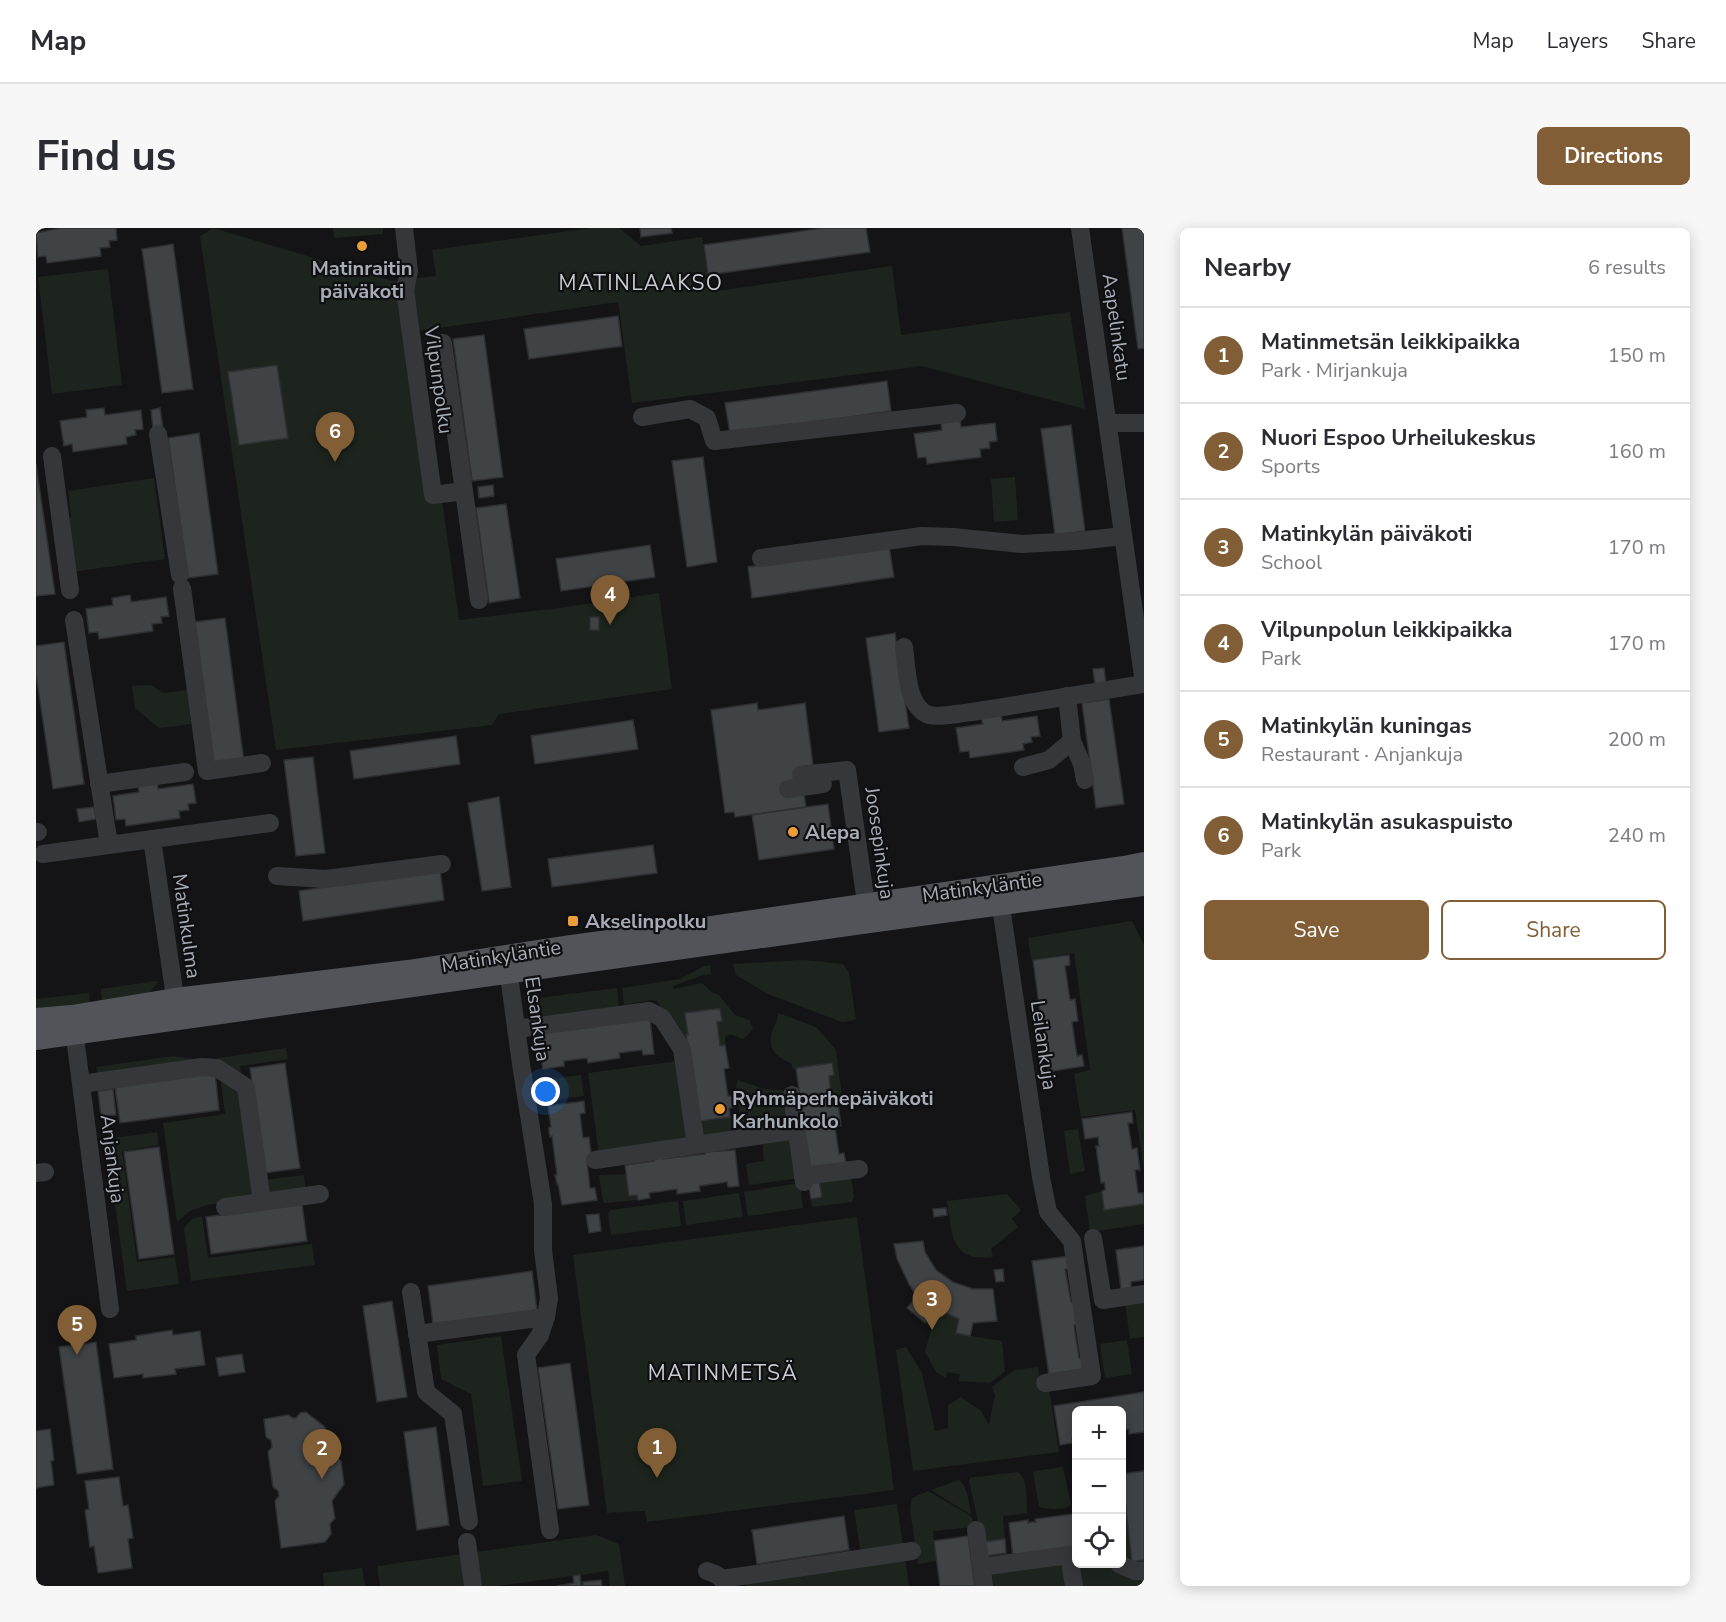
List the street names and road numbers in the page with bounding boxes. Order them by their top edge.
street label: Aapelinkatu [1096,272,1137,382]
street label: Vilpunpolku [417,323,459,436]
street label: Joosepinkuja [858,784,901,901]
street label: Matinkyläntie [920,866,1044,909]
street label: Matinkulma [166,872,207,980]
street label: Matinkyläntie [439,934,563,979]
street label: Elsankuja [518,975,557,1063]
street label: Leilankuja [1024,998,1063,1092]
street label: Anjankuja [94,1113,131,1205]

